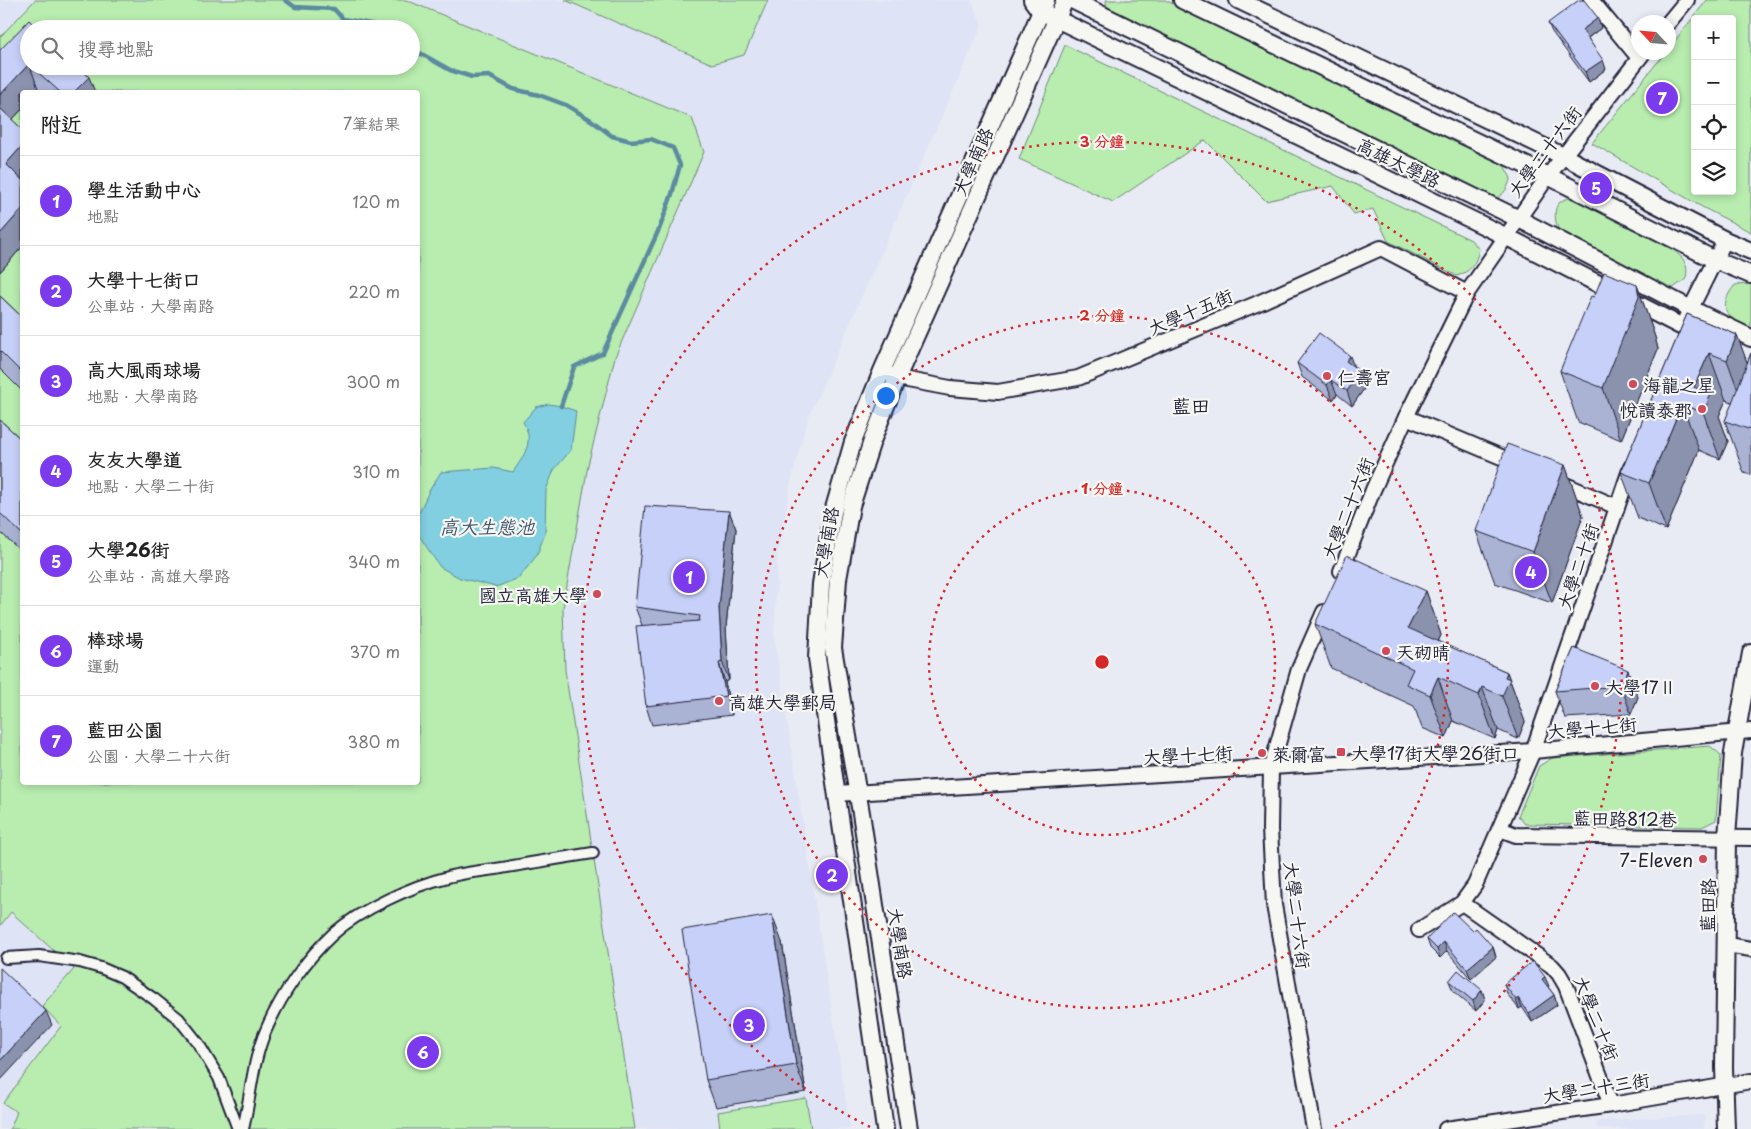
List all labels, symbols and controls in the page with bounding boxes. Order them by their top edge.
north arrow [1631,15,1676,60]
map controls [1691,15,1736,195]
button: + [1691,15,1736,60]
search box [20,20,420,75]
icon: search [38,34,66,62]
text: 搜尋地點 [78,34,154,62]
button: − [1691,60,1736,105]
pin: 7 [1646,79,1678,117]
street label: 大學二十六街 [1501,100,1587,202]
button: locate [1691,105,1736,150]
text: 附近 [40,107,82,139]
text: 7筆結果 [343,111,400,135]
street label: 大學南路 [945,123,999,199]
text: 3 分鐘 [1080,129,1124,152]
street label: 高雄大學路 [1353,130,1445,194]
button: layers [1691,150,1736,195]
pin: 5 [1580,169,1612,207]
text: 學生活動中心 [87,175,201,203]
text: 1 [52,189,60,213]
text: 120 m [353,189,400,213]
text: 地點 [87,203,119,227]
text: 大學十七街口 [87,265,201,293]
text: 2 [50,279,62,303]
text: 220 m [349,279,400,303]
street label: 大學十五街 [1143,281,1237,341]
text: 公車站 · 大學南路 [87,293,214,317]
text: 2 分鐘 [1079,303,1125,326]
text: 高大風雨球場 [87,355,201,383]
place label: 仁壽宮 [1337,363,1391,390]
text: 3 [51,369,61,393]
text: 300 m [346,369,400,393]
marker: 仁壽宮 [1321,370,1333,382]
place label: 海龍之星 [1643,371,1715,398]
marker: 海龍之星 [1627,378,1639,390]
text: 地點 · 大學南路 [87,383,198,407]
your location [873,383,899,409]
district label: 藍田 [1172,391,1210,419]
place label: 悅讀泰郡 [1620,396,1692,423]
marker: 悅讀泰郡 [1696,403,1708,415]
text: 友友大學道 [87,445,182,473]
street label: 大學二十六街 [1314,453,1380,563]
text: 4 [51,459,61,483]
text: 310 m [352,459,400,483]
text: 地點 · 大學二十街 [87,473,214,497]
text: 1 分鐘 [1081,476,1123,499]
street label: 大學南路 [805,504,845,580]
water label: 高大生態池 [439,512,535,540]
street label: 大學二十街 [1550,519,1604,613]
text: 大學26街 [87,535,170,563]
text: 5 [51,549,61,573]
text: 340 m [348,549,400,573]
pin: 4 [1515,553,1547,591]
pin: 1 [673,558,705,596]
text: 公車站 · 高雄大學路 [87,563,230,587]
place label: 國立高雄大學 [479,581,587,608]
marker: 國立高雄大學 [591,588,603,600]
text: 棒球場 [87,625,144,653]
place label: 天砌晴 [1396,638,1450,665]
text: 6 [50,639,62,663]
text: 370 m [350,639,400,663]
marker: 天砌晴 [1380,645,1392,657]
text: 運動 [87,653,119,677]
centre of rings [1093,653,1111,671]
place label: 大學17Ⅱ [1605,673,1677,700]
marker: 大學17Ⅱ [1589,680,1601,692]
place label: 高雄大學郵局 [729,688,837,715]
marker: 高雄大學郵局 [713,695,725,707]
street label: 大學十七街 [1546,710,1638,744]
text: 藍田公園 [87,715,163,743]
text: 7 [51,729,61,753]
text: 380 m [348,729,400,753]
street label: 大學十七街 [1142,738,1234,770]
place label: 大學17街大學26街口 [1351,739,1519,766]
place label: 萊爾富 [1272,740,1326,767]
text: 公園 · 大學二十六街 [87,743,230,767]
marker: 大學17街大學26街口 [1335,746,1347,758]
marker: 萊爾富 [1256,747,1268,759]
street label: 藍田路812巷 [1573,804,1677,832]
place label: 7-Eleven [1619,846,1693,873]
marker: 7-Eleven [1697,853,1709,865]
pin: 2 [816,856,848,894]
street label: 大學二十六街 [1278,860,1318,970]
street label: 藍田路 [1693,878,1721,932]
street label: 大學南路 [882,905,920,981]
street label: 大學二十街 [1568,971,1626,1065]
pin: 3 [733,1006,765,1044]
pin: 6 [407,1033,439,1071]
street label: 大學二十三街 [1541,1065,1651,1109]

